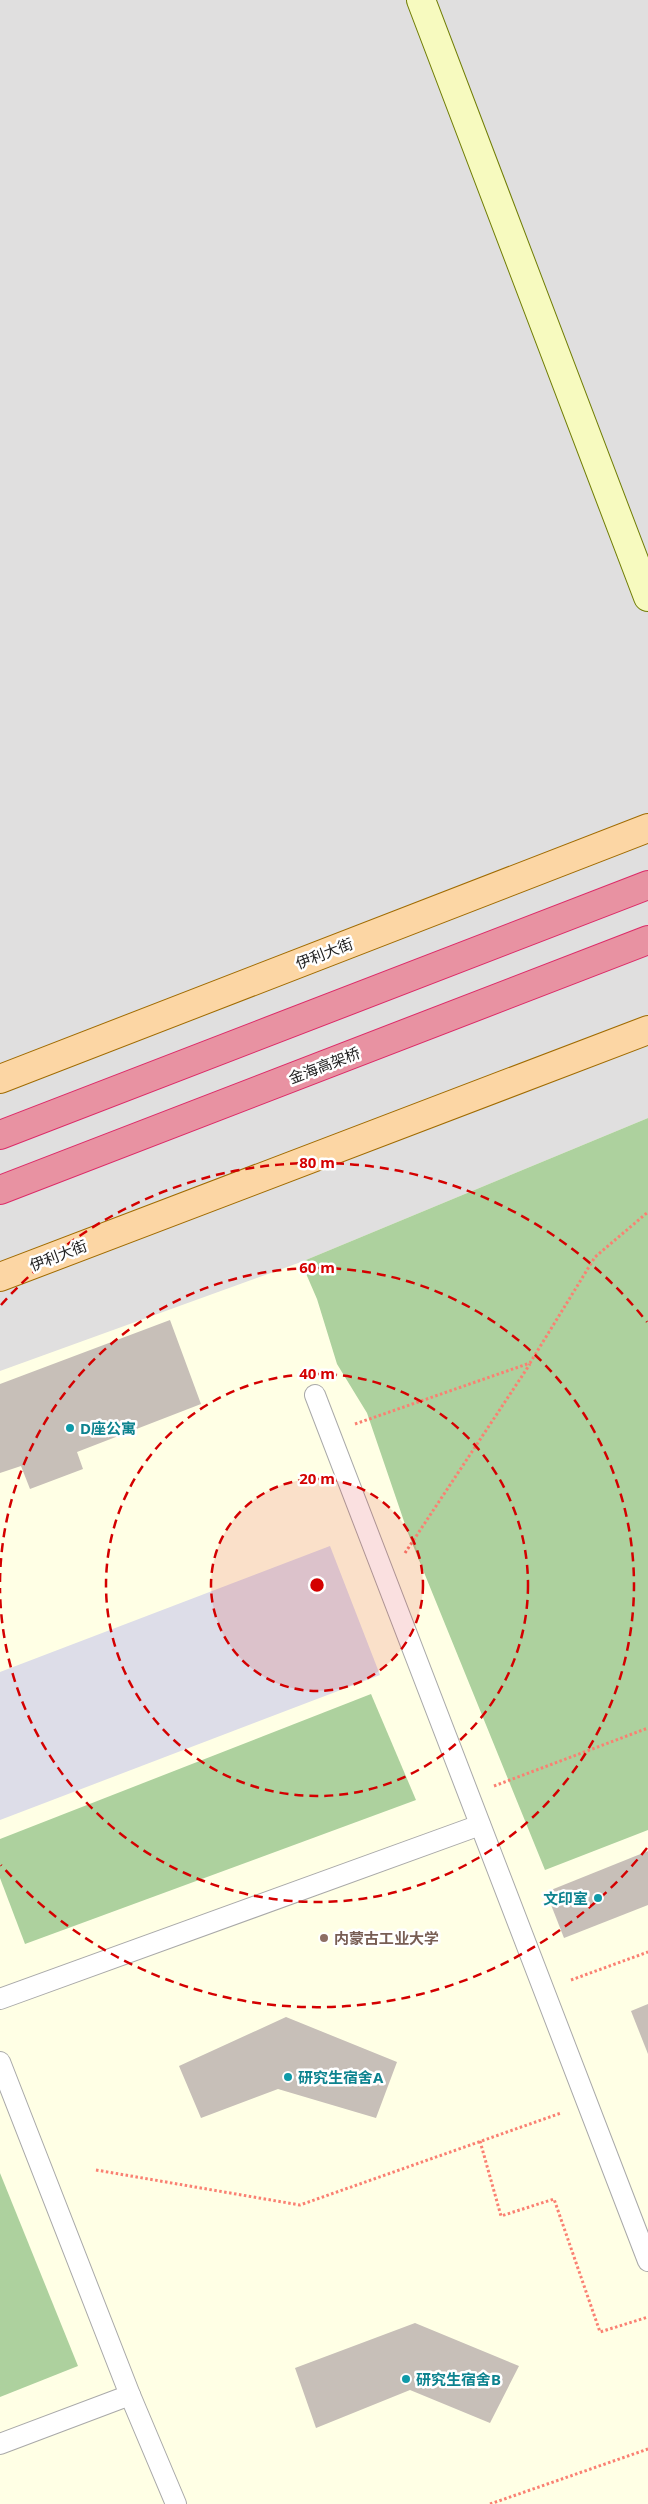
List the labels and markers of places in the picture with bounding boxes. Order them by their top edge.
place label: D座公寓 [80,1418,136,1438]
marker: D座公寓 [64,1422,76,1434]
centre of rings [308,1576,326,1594]
place label: 文印室 [543,1888,588,1908]
marker: 文印室 [592,1892,604,1904]
place label: 内蒙古工业大学 [334,1928,439,1948]
marker: 内蒙古工业大学 [318,1932,330,1944]
place label: 研究生宿舍A [298,2067,384,2087]
marker: 研究生宿舍A [282,2071,294,2083]
place label: 研究生宿舍B [416,2369,501,2389]
marker: 研究生宿舍B [400,2373,412,2385]

